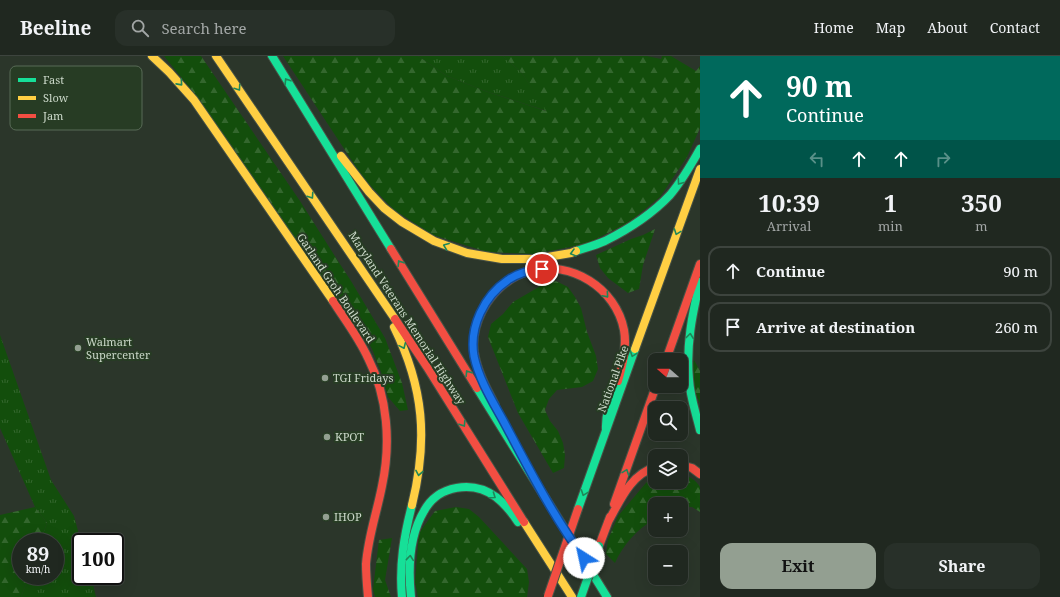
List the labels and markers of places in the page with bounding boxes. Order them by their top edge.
pin [525,252,559,286]
place label: Walmart Supercenter [86,334,151,362]
marker: Walmart Supercenter [73,343,83,353]
place label: TGI Fridays [333,370,393,385]
marker: TGI Fridays [320,373,330,383]
place label: KPOT [335,429,364,444]
marker: KPOT [322,432,332,442]
place label: IHOP [334,509,362,524]
marker: IHOP [321,512,331,522]

